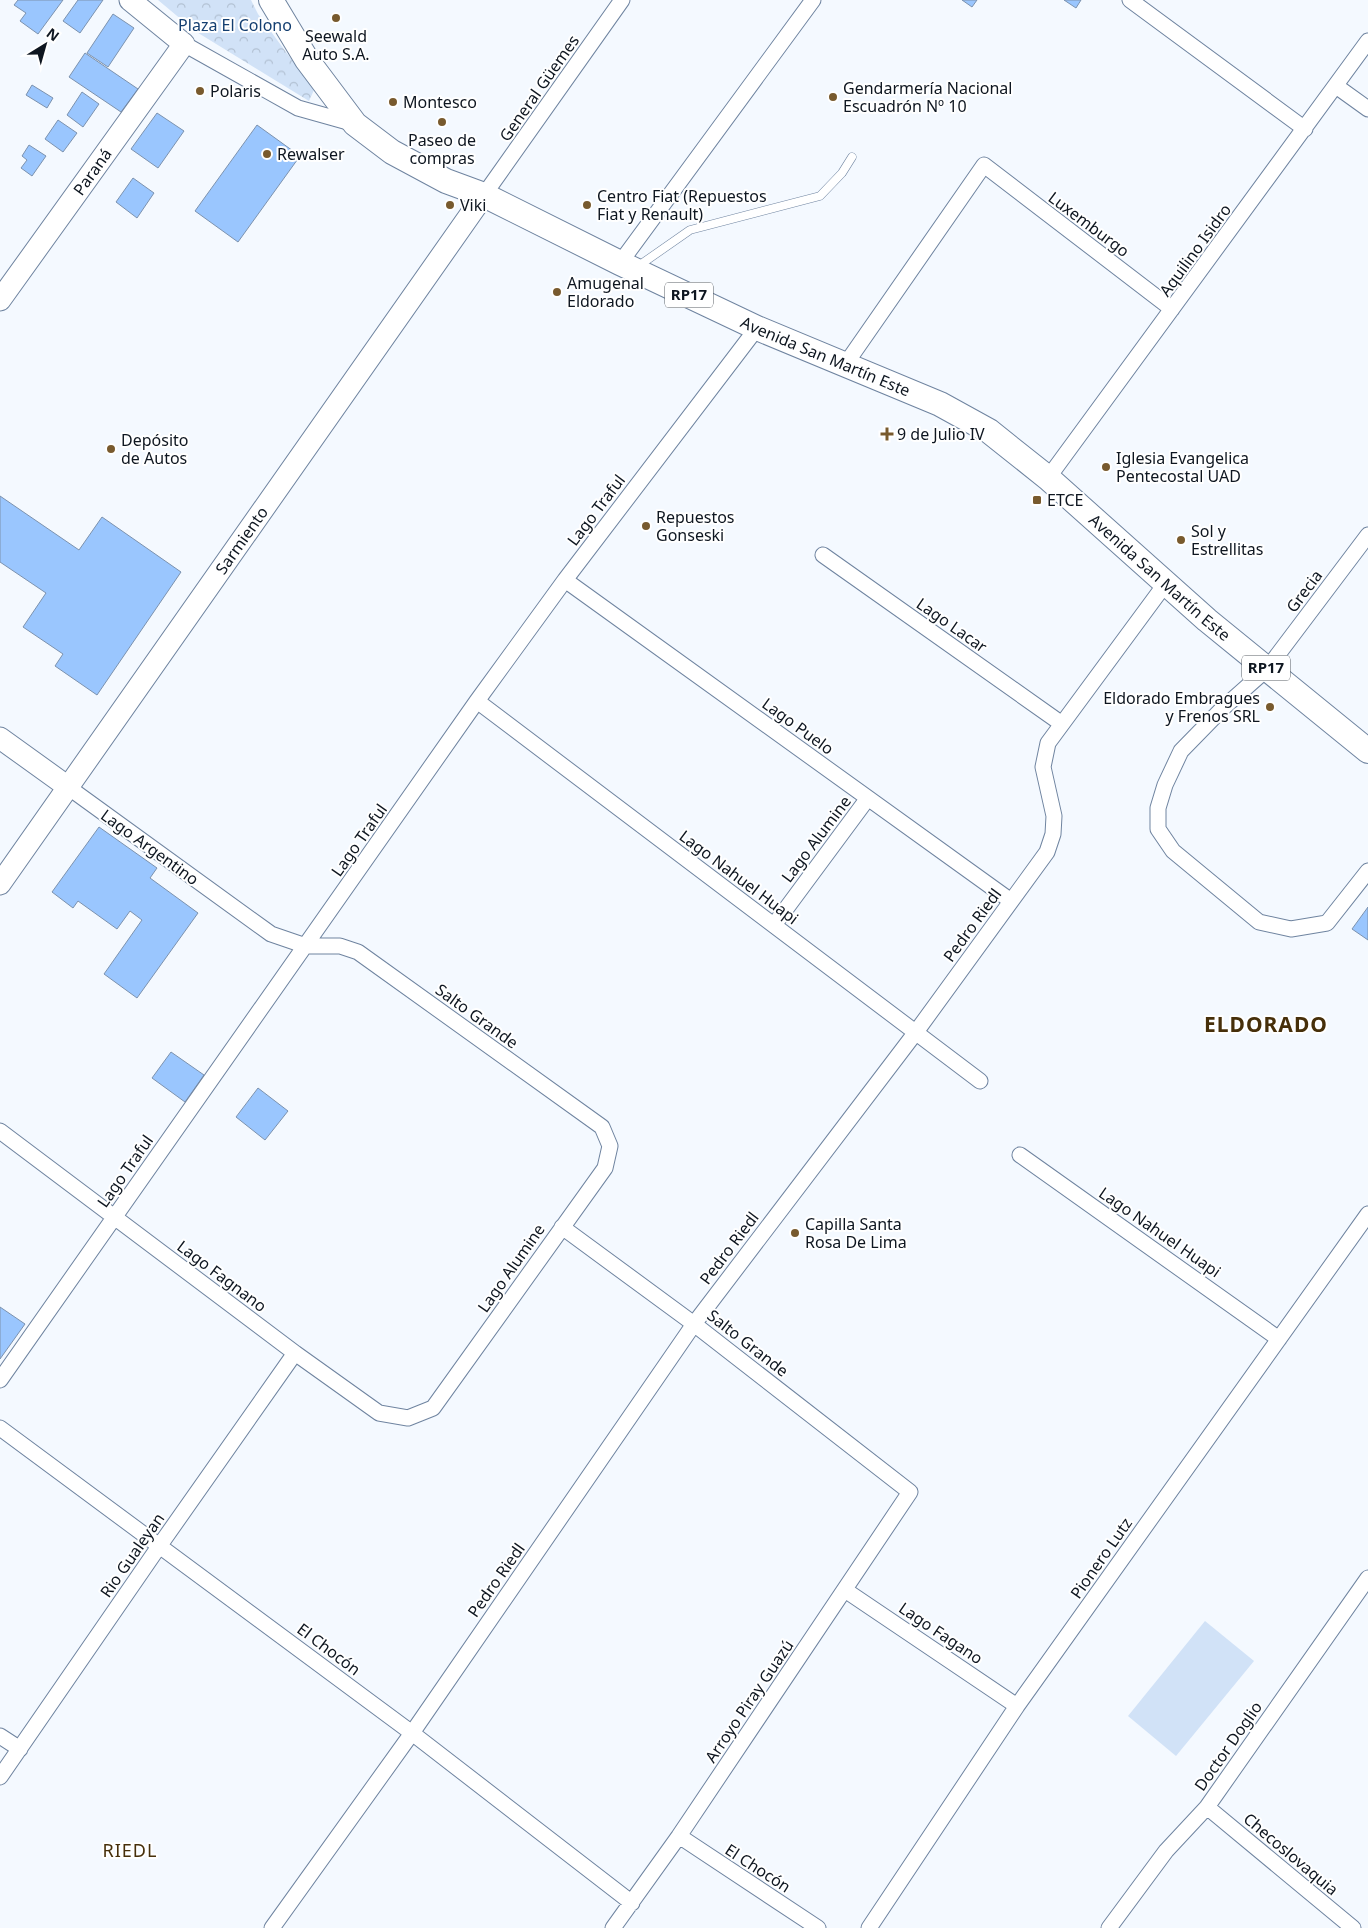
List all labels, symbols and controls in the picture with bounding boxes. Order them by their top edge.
marker: Seewald Auto S.A. [330,12,342,24]
park label: Plaza El Colono [178,14,292,36]
north arrow [20,20,70,70]
text: N [43,23,63,45]
place label: Seewald Auto S.A. [302,25,370,65]
street label: General Güemes [494,30,584,146]
place label: Gendarmería Nacional Escuadrón Nº 10 [843,77,1012,117]
place label: Polaris [210,80,261,102]
marker: Polaris [194,85,206,97]
place label: Montesco [403,91,477,113]
marker: Gendarmería Nacional Escuadrón Nº 10 [827,91,839,103]
marker: Montesco [387,96,399,108]
marker: Paseo de compras [436,116,448,128]
place label: Paseo de compras [408,129,476,169]
place label: Rewalser [277,143,345,165]
street label: Paraná [68,144,117,200]
marker: Rewalser [261,148,273,160]
place label: Centro Fiat (Repuestos Fiat y Renault) [597,185,767,225]
street label: Luxemburgo [1044,186,1134,262]
place label: Viki [460,194,486,216]
marker: Viki [444,199,456,211]
marker: Centro Fiat (Repuestos Fiat y Renault) [581,199,593,211]
street label: Aquilino Isidro [1154,199,1236,301]
place label: Amugenal Eldorado [567,272,644,312]
road number: RP17 [665,282,713,308]
marker: Amugenal Eldorado [551,286,563,298]
street label: Avenida San Martín Este [737,311,914,401]
place label: 9 de Julio IV [897,423,985,445]
marker: 9 de Julio IV [881,428,893,440]
place label: Depósito de Autos [121,429,188,469]
marker: Depósito de Autos [105,443,117,455]
place label: Iglesia Evangelica Pentecostal UAD [1116,447,1249,487]
marker: Iglesia Evangelica Pentecostal UAD [1100,461,1112,473]
street label: Lago Traful [562,470,630,550]
place label: ETCE [1047,489,1083,511]
marker: ETCE [1031,494,1043,506]
street label: Sarmiento [210,502,273,579]
place label: Repuestos Gonseski [656,506,735,546]
street label: Avenida San Martín Este [1084,509,1235,646]
marker: Repuestos Gonseski [640,520,652,532]
place label: Sol y Estrellitas [1191,520,1263,560]
marker: Sol y Estrellitas [1175,534,1187,546]
street label: Grecia [1281,565,1327,617]
street label: Lago Lacar [912,593,992,658]
road number: RP17 [1242,656,1290,680]
place label: Eldorado Embragues y Frenos SRL [1103,687,1260,727]
street label: Lago Puelo [758,693,838,759]
marker: Eldorado Embragues y Frenos SRL [1264,701,1276,713]
street label: Lago Alumine [776,791,856,887]
street label: Lago Traful [326,799,392,881]
street label: Lago Argentino [97,804,203,890]
street label: Lago Nahuel Huapi [675,825,803,929]
street label: Pedro Riedl [938,884,1006,966]
street label: Salto Grande [431,979,523,1053]
district label: ELDORADO [1204,1010,1328,1038]
street label: Lago Traful [92,1130,158,1212]
street label: Lago Nahuel Huapi [1095,1182,1225,1282]
street label: Pedro Riedl [694,1207,764,1289]
place label: Capilla Santa Rosa De Lima [805,1213,907,1253]
street label: Lago Alumine [472,1219,550,1317]
marker: Capilla Santa Rosa De Lima [789,1227,801,1239]
street label: Lago Fagnano [173,1235,271,1317]
street label: Salto Grande [703,1304,793,1382]
street label: Rio Gualeyan [95,1508,169,1602]
street label: Pionero Lutz [1065,1513,1137,1603]
street label: Pedro Riedl [462,1539,530,1621]
street label: Lago Fagano [895,1597,987,1669]
street label: El Chocón [293,1618,365,1680]
street label: Arroyo Piray Guazú [700,1635,798,1767]
street label: Doctor Doglio [1189,1697,1267,1795]
street label: Checoslovaquia [1239,1808,1343,1900]
district label: RIEDL [103,1838,157,1862]
street label: El Chocón [721,1839,795,1897]

